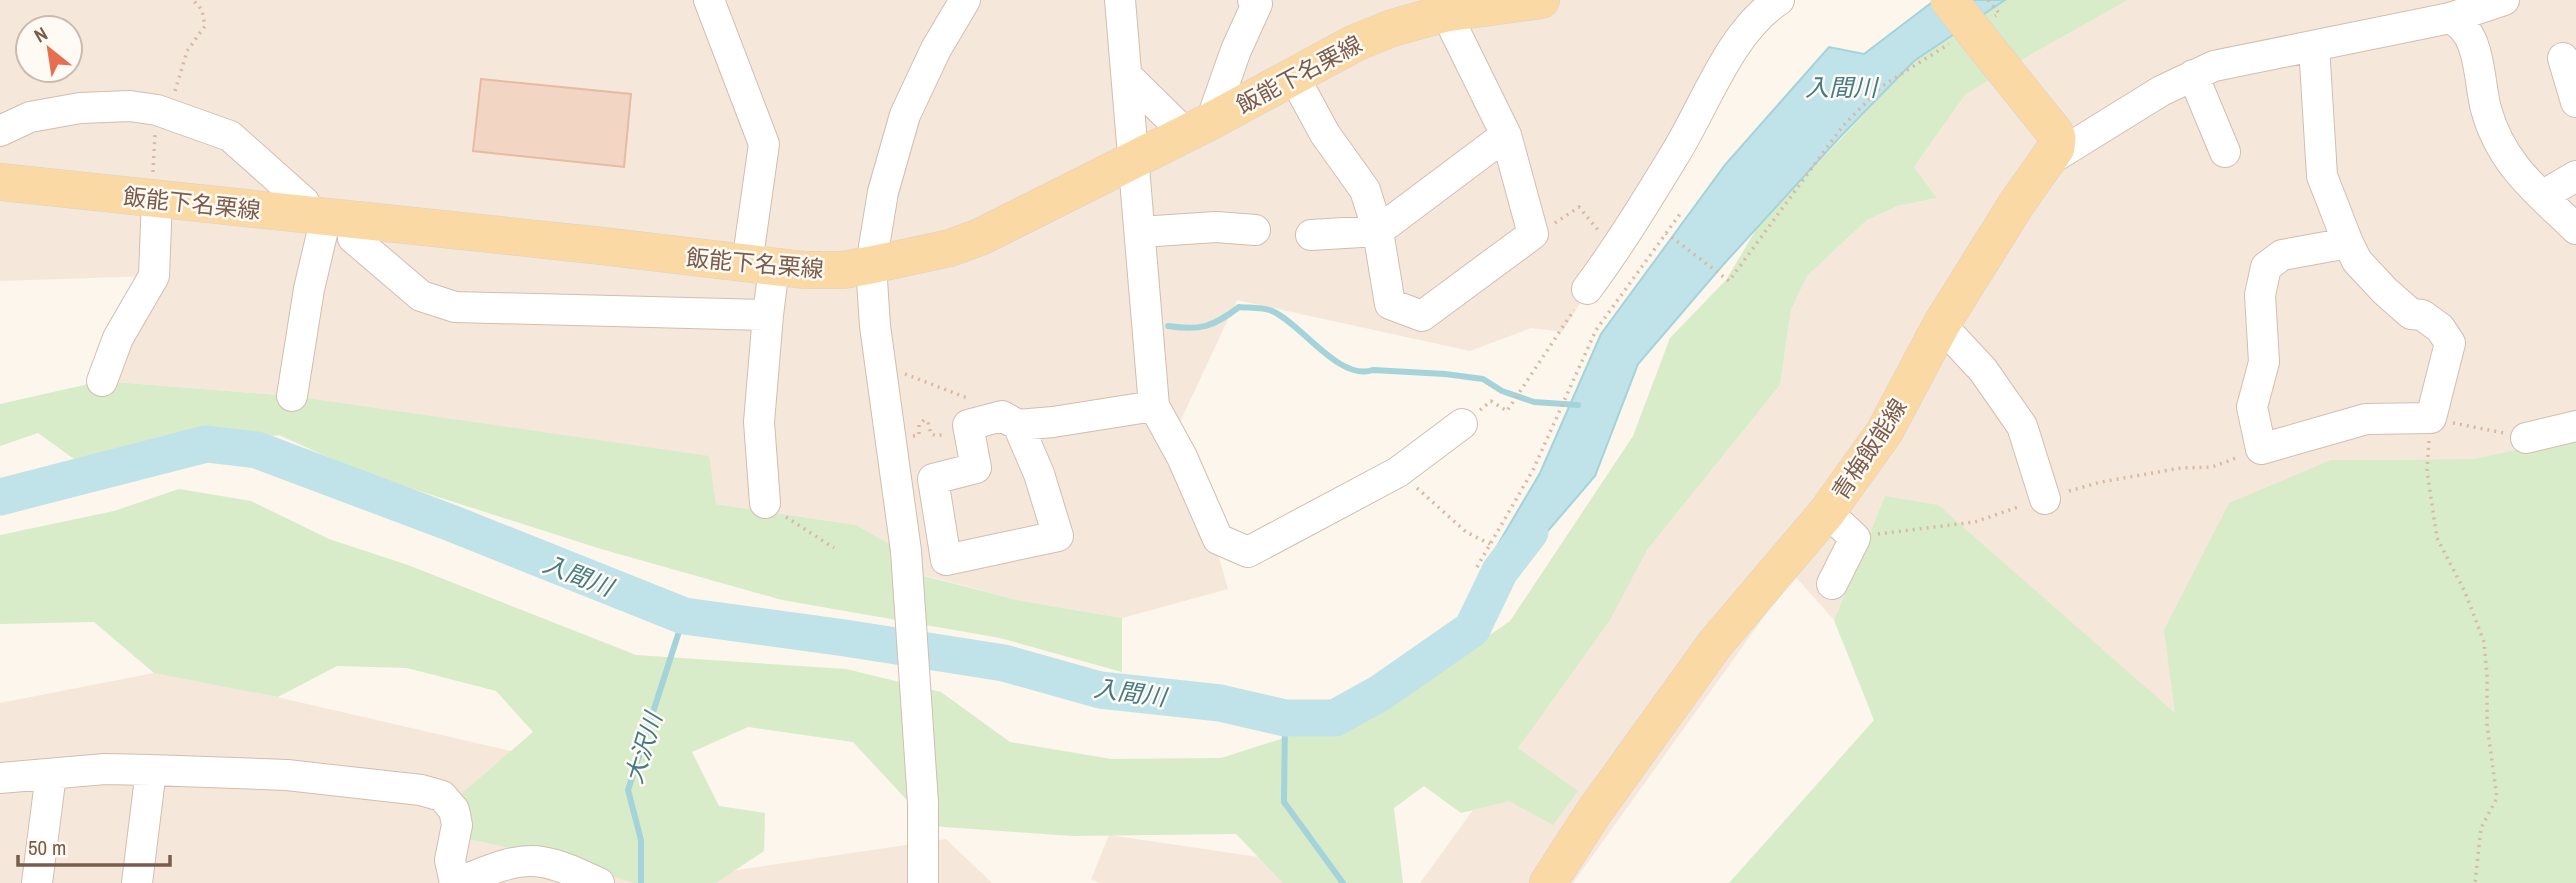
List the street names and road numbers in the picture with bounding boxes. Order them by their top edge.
street label: 飯能下名栗線 [1231,28,1367,120]
street label: 飯能下名栗線 [122,180,262,226]
street label: 飯能下名栗線 [685,242,825,284]
street label: 青梅飯能線 [1825,392,1913,506]

